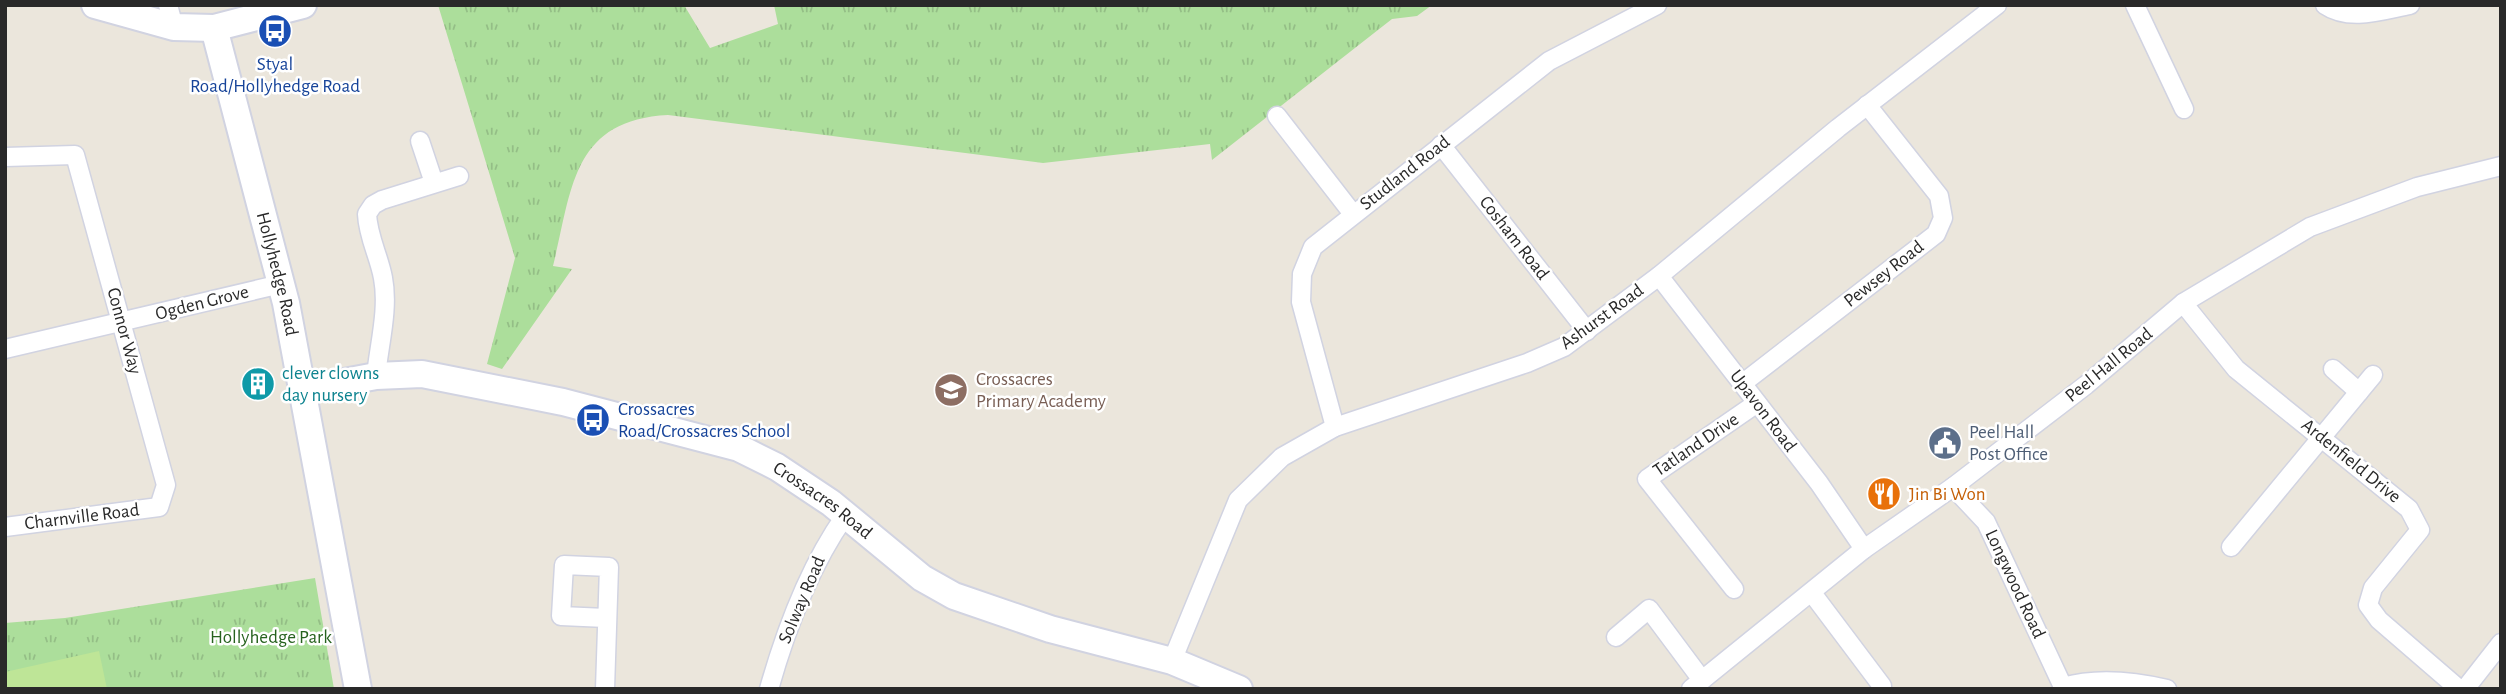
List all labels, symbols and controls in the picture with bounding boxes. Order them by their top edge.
bus stop icon: Styal Road/Hollyhedge Road [256,12,294,50]
place label: Styal Road/Hollyhedge Road [190,55,360,96]
street label: Studland Road [1356,132,1454,214]
street label: Cosham Road [1476,193,1553,284]
street label: Hollyhedge Road [253,210,301,338]
street label: Pewsey Road [1841,237,1928,311]
street label: Ashurst Road [1557,281,1647,353]
street label: Ogden Grove [153,282,251,324]
street label: Connor Way [103,286,145,376]
street label: Peel Hall Road [2062,324,2156,406]
place label: clever clowns day nursery [282,364,379,405]
building icon: clever clowns day nursery [239,365,277,403]
street label: Upavon Road [1726,366,1800,456]
place label: Crossacres Primary Academy [976,370,1106,411]
school or university icon: Crossacres Primary Academy [932,371,970,409]
place label: Crossacres Road/Crossacres School [618,400,790,441]
bus stop icon: Crossacres Road/Crossacres School [574,401,612,439]
street label: Tatland Drive [1650,410,1742,480]
street label: Ardenfield Drive [2298,415,2404,507]
place label: Peel Hall Post Office [1969,423,2048,464]
public building icon: Peel Hall Post Office [1926,424,1964,462]
street label: Crossacres Road [770,458,876,543]
restaurant icon: Jin Bi Won [1865,475,1903,513]
place label: Jin Bi Won [1909,485,1985,504]
street label: Charnville Road [23,501,141,533]
street label: Longwood Road [1981,527,2049,642]
street label: Solway Road [775,553,829,646]
park label: Hollyhedge Park [210,628,332,647]

